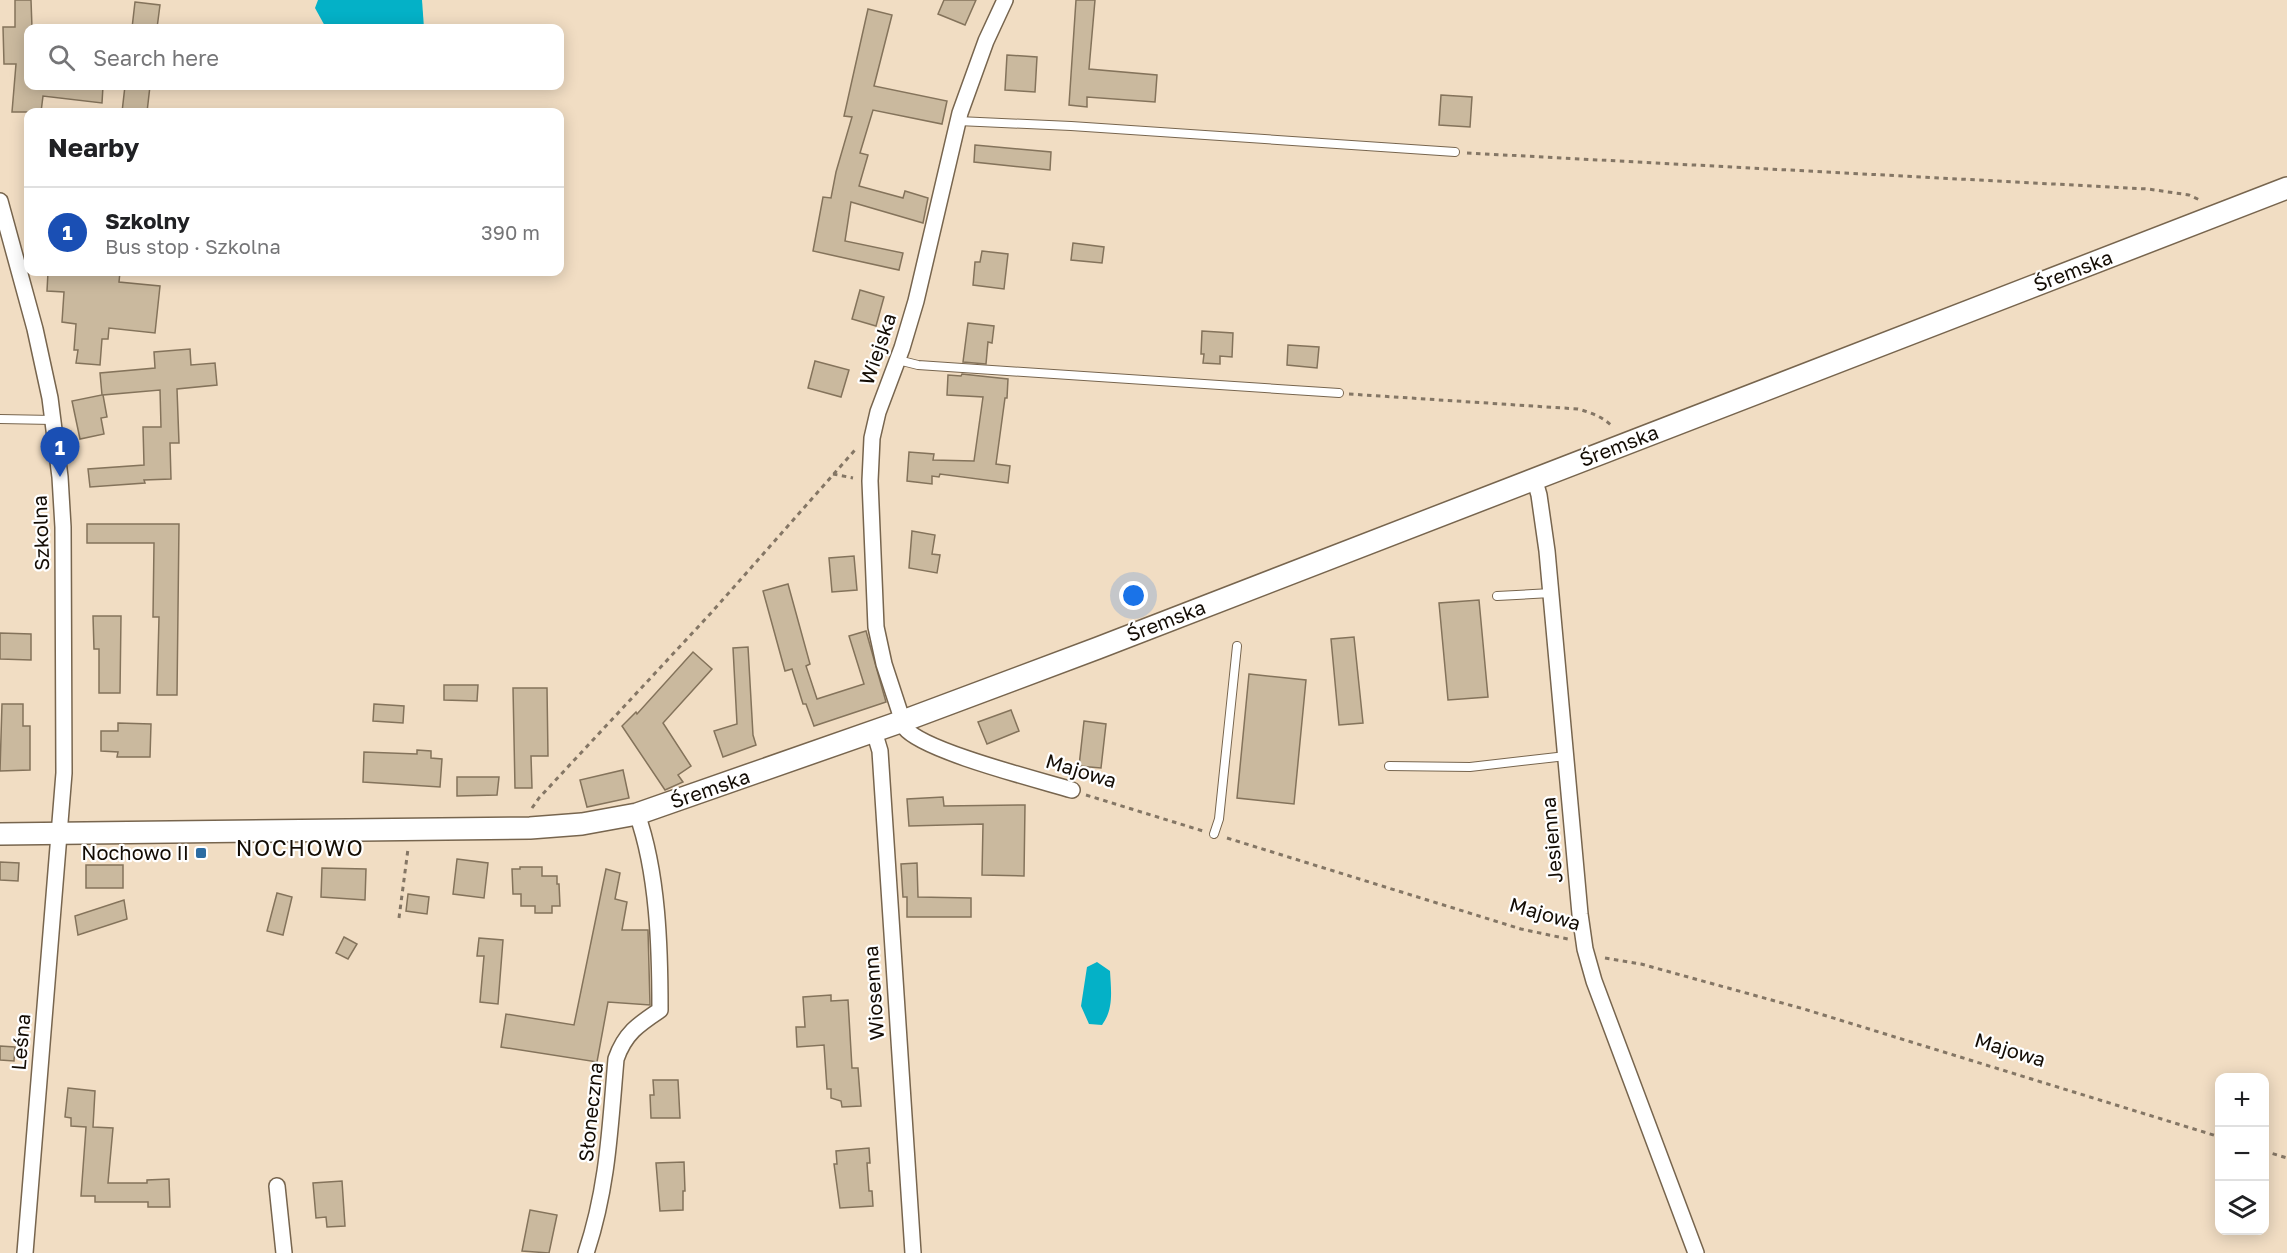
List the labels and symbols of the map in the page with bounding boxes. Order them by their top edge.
street label: Śremska [2030,244,2116,296]
street label: Wiejska [854,310,901,388]
street label: Śremska [1576,419,1662,471]
pin: 1 [40,428,80,477]
street label: Szkolna [27,495,53,571]
your location [1119,581,1148,610]
street label: Śremska [1123,594,1209,646]
street label: Majowa [1043,748,1120,792]
street label: Śremska [667,763,753,813]
street label: Jesienna [1535,796,1567,884]
district label: NOCHOWO [236,834,364,861]
place label: Nochowo II [81,840,189,864]
marker: Nochowo II [194,846,208,860]
street label: Majowa [1507,891,1584,935]
street label: Wiosenna [858,945,888,1041]
street label: Leśna [6,1012,34,1071]
street label: Majowa [1972,1027,2049,1071]
street label: Słoneczna [573,1061,607,1163]

